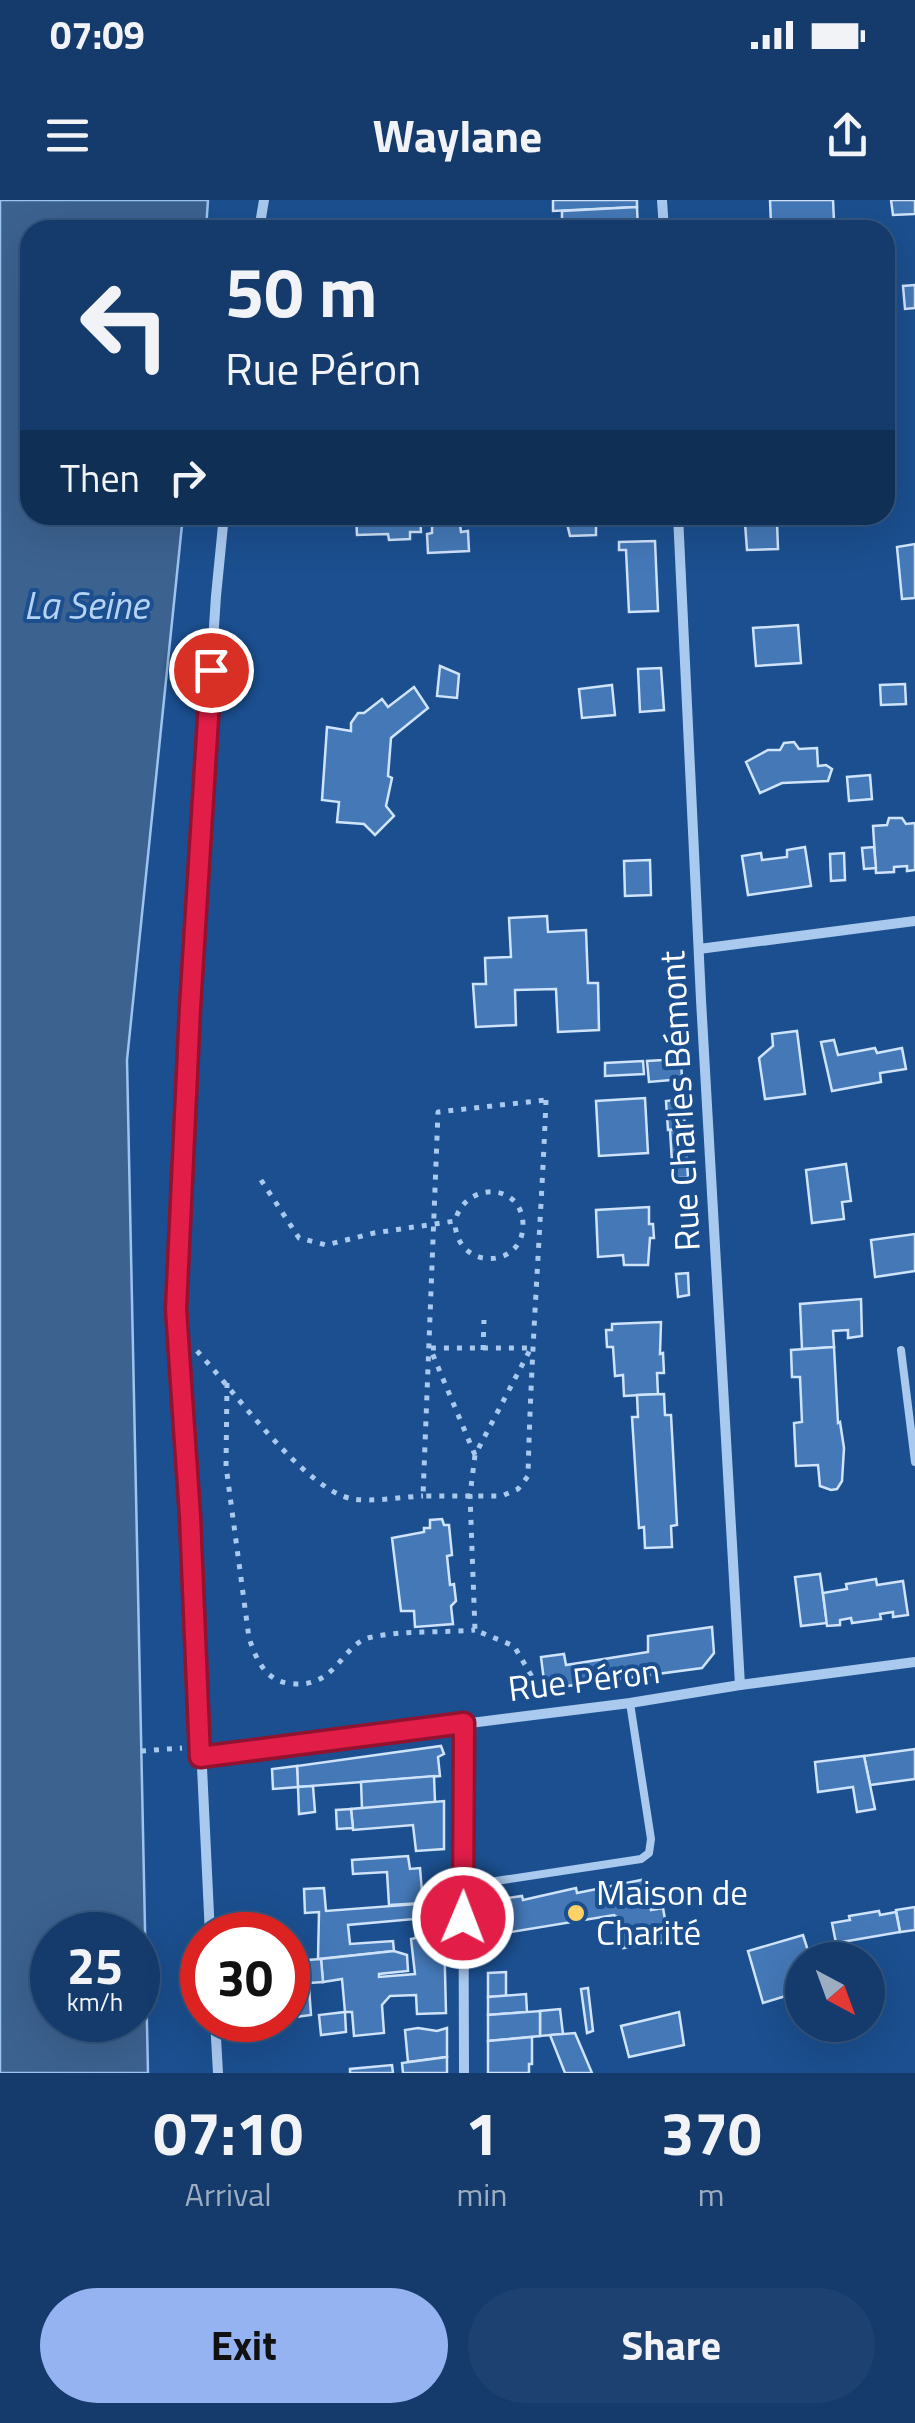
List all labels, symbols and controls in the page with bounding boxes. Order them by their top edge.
text: 07:09 [50,6,145,64]
text: Waylane [373,101,542,169]
icon: menu [40,108,95,163]
icon: share [820,108,875,163]
text: 50 m [225,238,378,344]
icon: left [60,260,190,390]
text: Rue Péron [225,334,421,402]
text: Then [60,449,140,507]
icon: right [160,450,215,505]
water label: La Seine [24,576,151,634]
pin [169,628,254,713]
icon: arrive [184,643,239,698]
street label: Rue Charles Bémont [644,950,714,1253]
street label: Rue Péron [505,1643,663,1715]
place label: Maison de Charité [596,1865,748,1959]
position arrow [411,1866,515,1970]
marker: Maison de Charité [565,1902,587,1924]
speed limit sign: 30 [180,1912,310,2042]
text: 25 [67,1927,123,2003]
north arrow [785,1942,885,2042]
map controls [785,1942,885,2042]
text: km/h [67,1983,123,2021]
text: 07:10 [153,2087,303,2178]
text: 1 [465,2087,499,2178]
text: 370 [661,2087,762,2178]
text: Arrival [185,2170,272,2218]
text: min [456,2170,507,2218]
text: m [698,2170,725,2218]
button: Exit [40,2288,448,2403]
button: Share [468,2288,875,2403]

